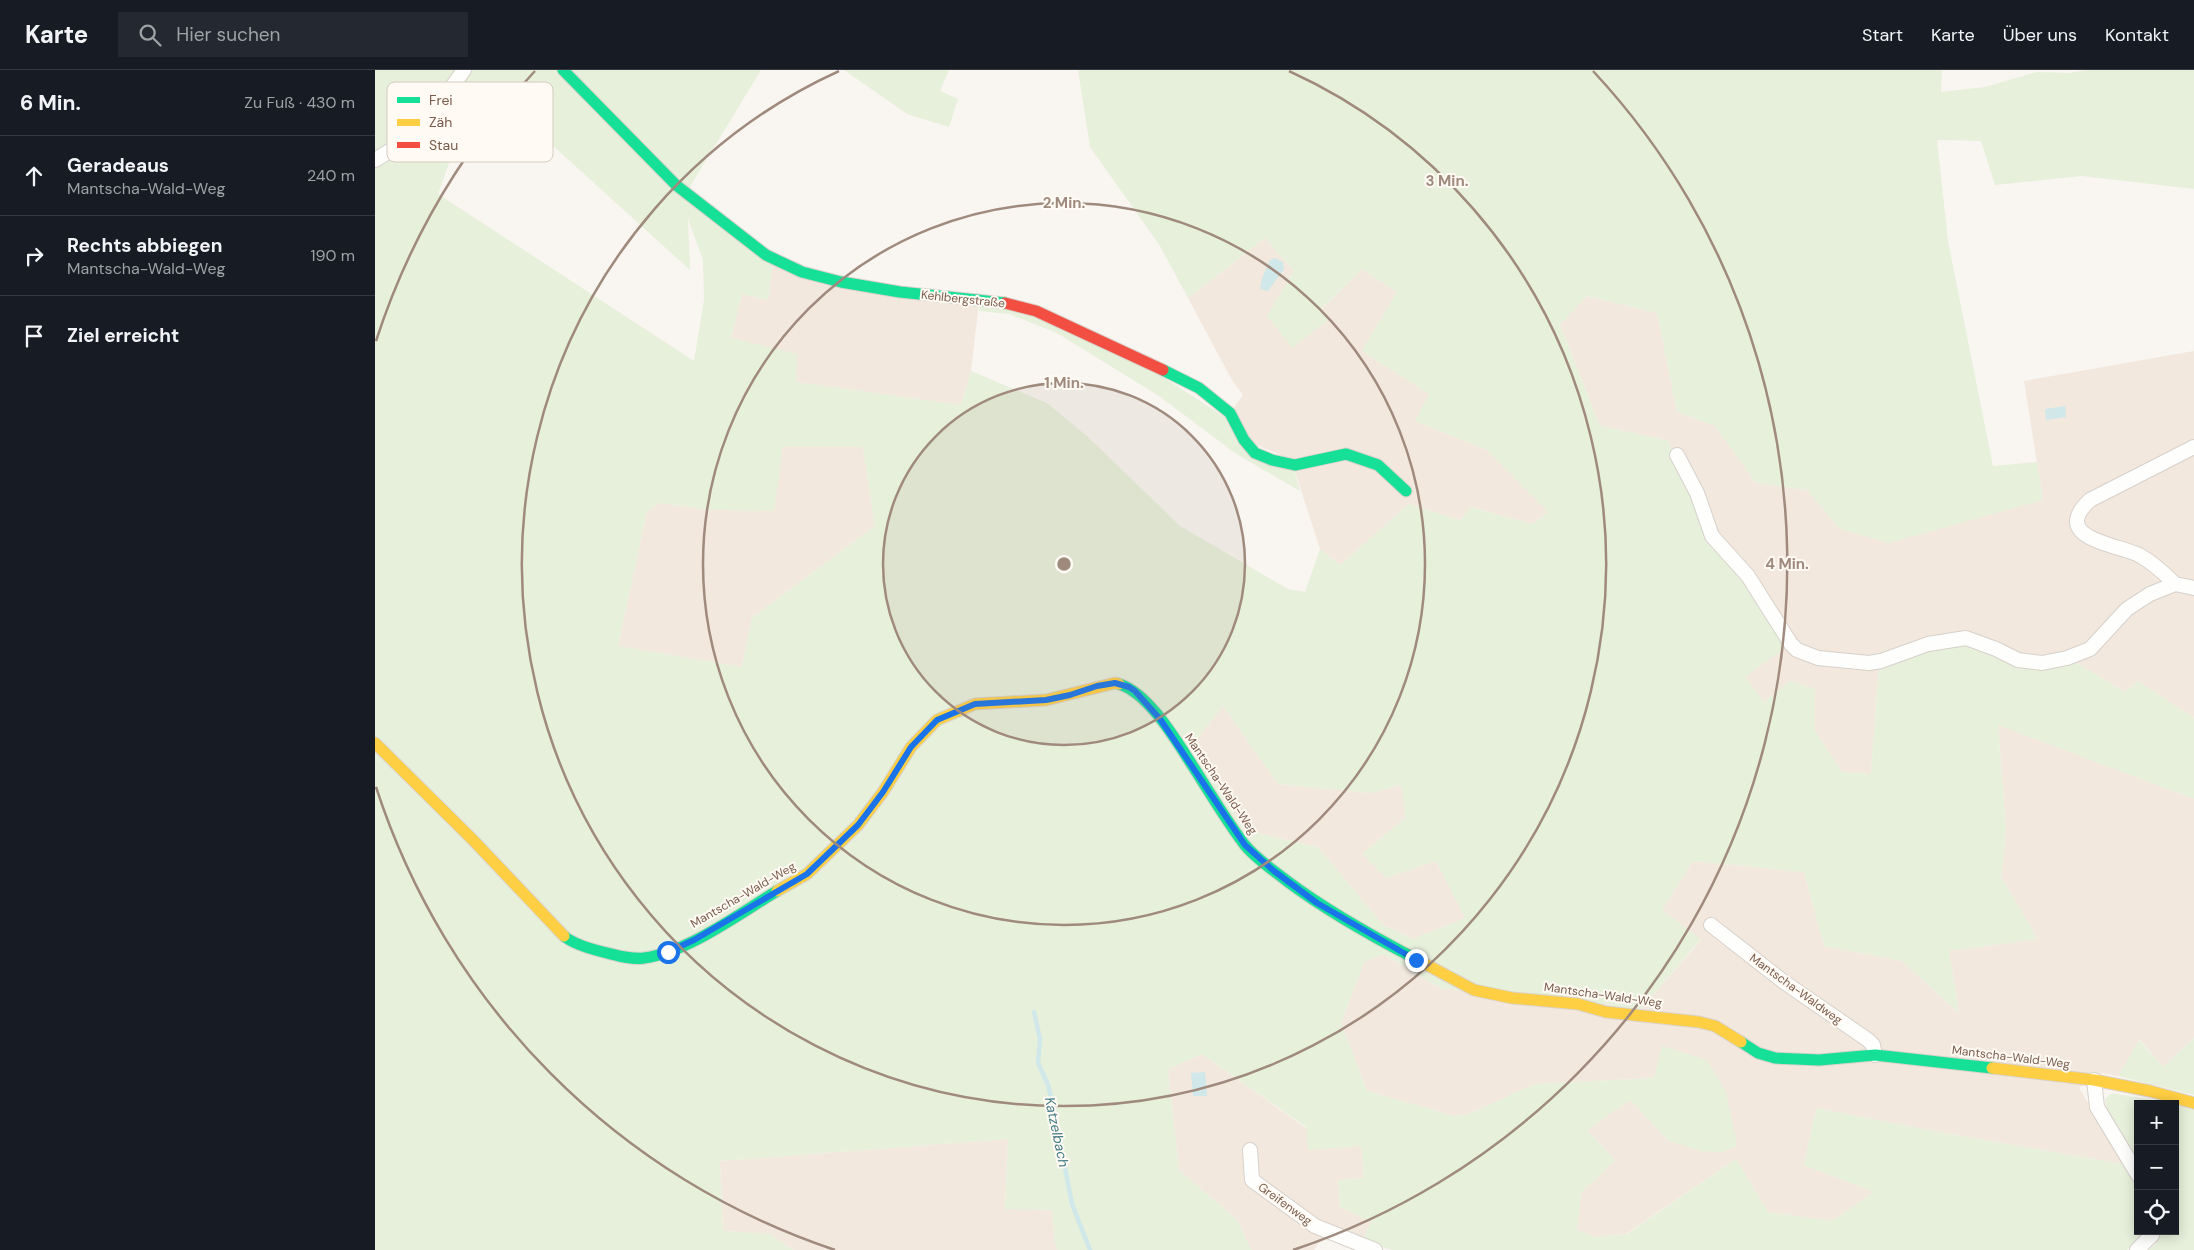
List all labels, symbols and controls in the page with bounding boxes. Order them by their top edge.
search box [118,12,468,57]
text: Karte [25,19,88,50]
icon: search [136,21,164,49]
text: Hier suchen [176,22,281,47]
text: Start [1862,23,1903,47]
text: Karte [1931,23,1975,47]
text: Über uns [2003,23,2077,47]
text: Kontakt [2105,23,2169,47]
legend [387,82,553,162]
text: 6 Min. [20,89,81,117]
text: Frei [429,91,453,109]
text: Zu Fuß · 430 m [244,92,355,113]
text: Zäh [429,113,452,131]
text: Stau [429,136,458,154]
text: Geradeaus [67,153,169,178]
icon: ahead [20,162,48,190]
text: 240 m [307,165,355,186]
text: 3 Min. [1425,171,1469,191]
text: Mantscha-Wald-Weg [67,178,225,199]
text: 2 Min. [1043,193,1086,213]
text: Rechts abbiegen [67,233,222,258]
icon: right [20,242,48,270]
text: 190 m [311,245,355,266]
text: Mantscha-Wald-Weg [67,258,225,279]
street label: Kehlbergstraße [920,287,1006,311]
icon: arrive [20,322,48,350]
text: Ziel erreicht [67,323,179,348]
text: 1 Min. [1044,373,1084,393]
text: 4 Min. [1765,554,1809,574]
centre of rings [1055,555,1073,573]
street label: Mantscha-Wald-Weg [1181,730,1261,838]
street label: Mantscha-Wald-Weg [688,858,799,932]
route start [657,941,680,964]
route end [1405,949,1428,972]
street label: Mantscha-Waldweg [1747,950,1846,1028]
street label: Mantscha-Wald-Weg [1543,979,1663,1011]
street label: Mantscha-Wald-Weg [1951,1042,2071,1072]
water label: Katzelbach [1041,1095,1073,1169]
map controls [2134,1100,2179,1235]
button: + [2134,1100,2179,1145]
button: − [2134,1145,2179,1190]
street label: Greifenweg [1255,1179,1315,1229]
button: locate [2134,1190,2179,1235]

